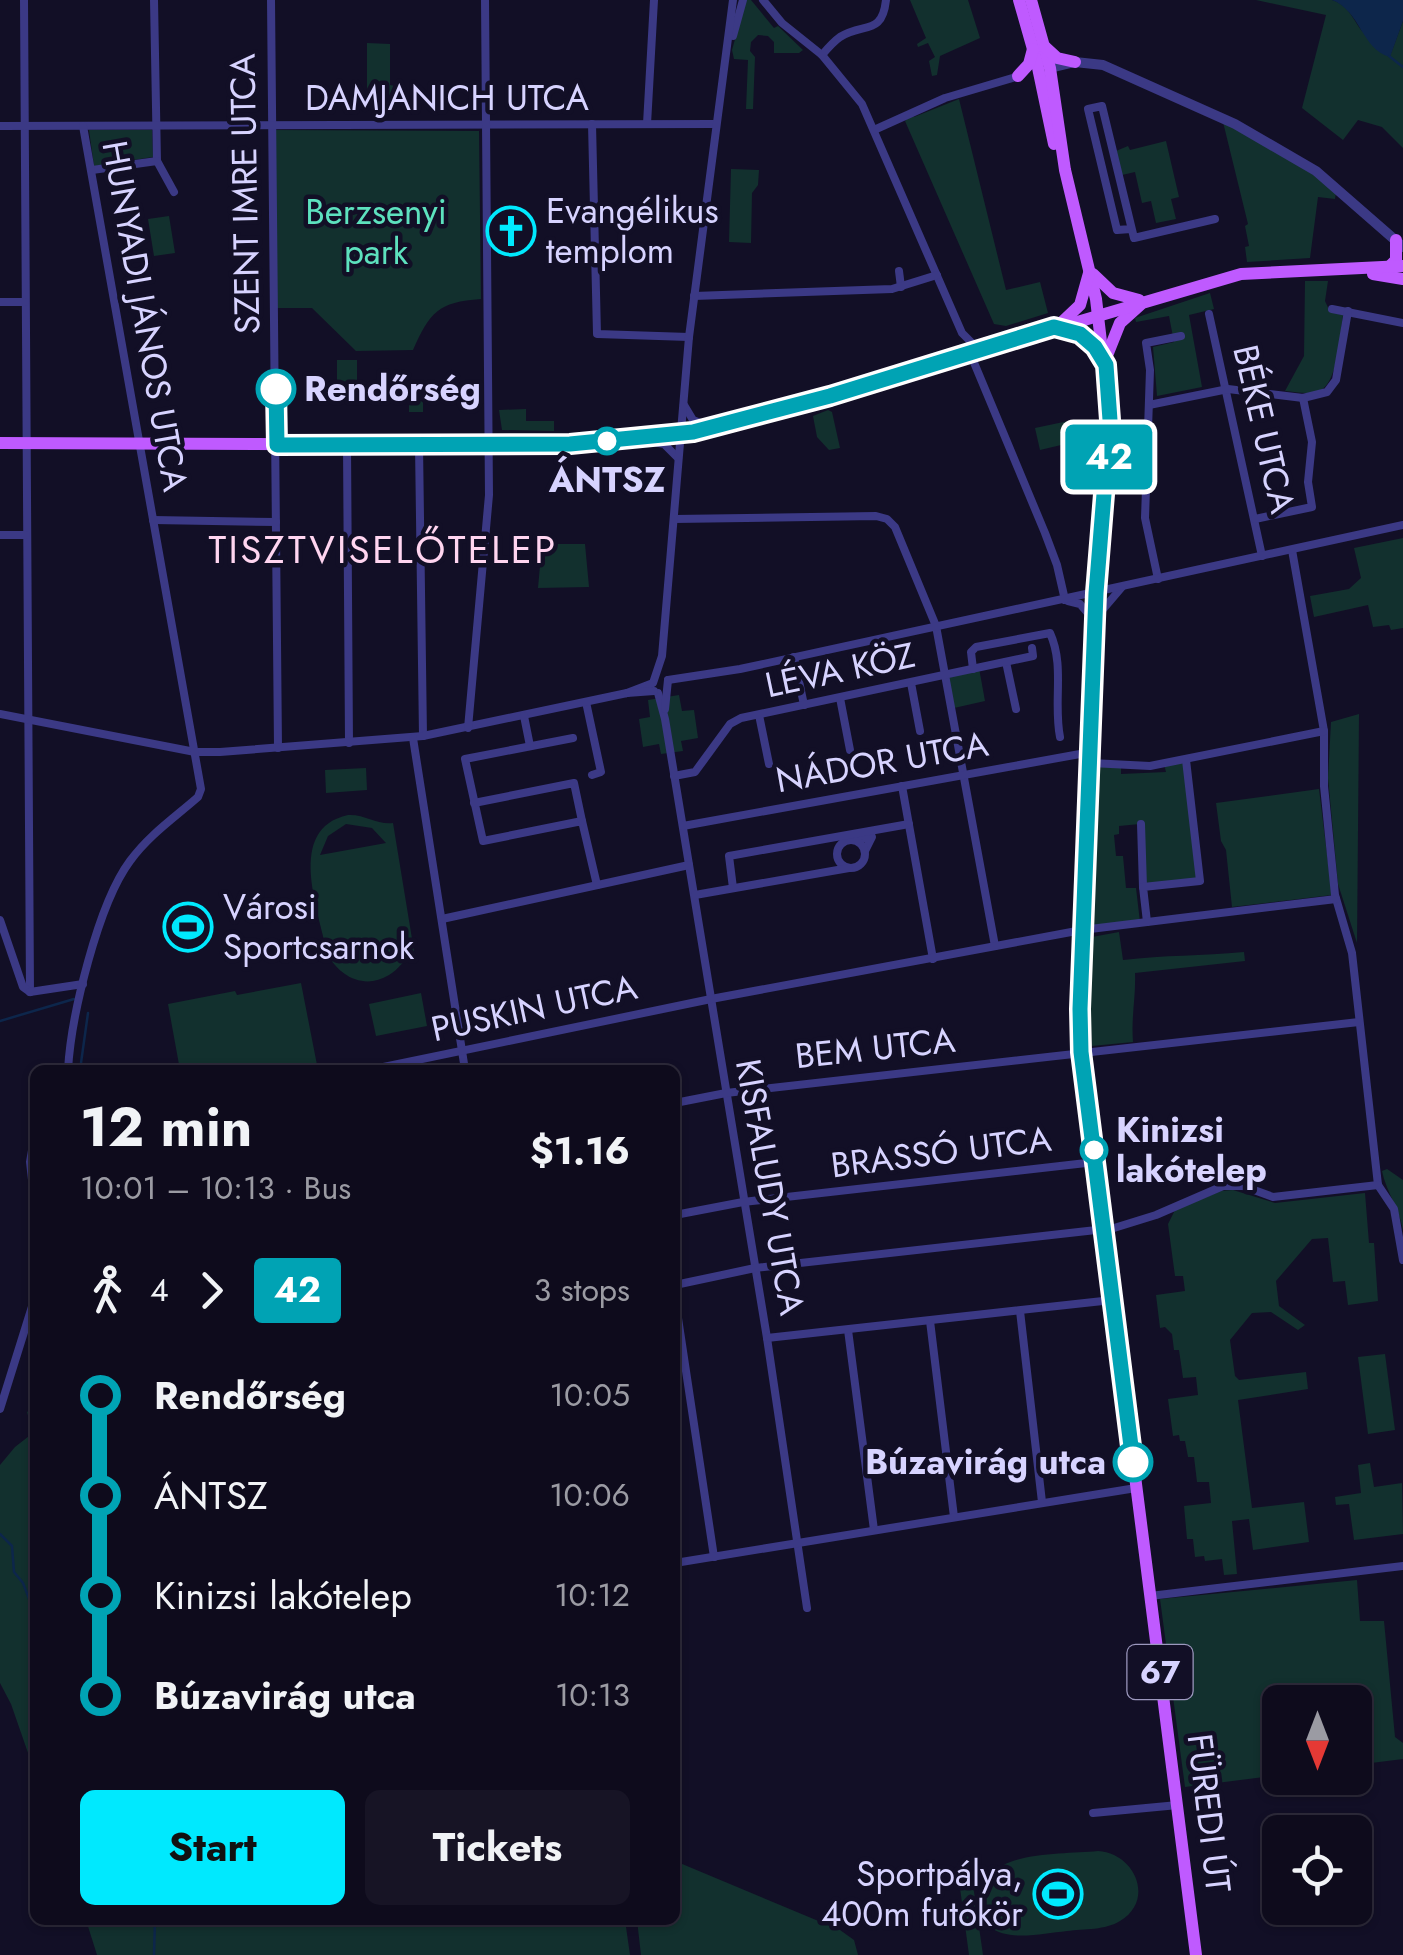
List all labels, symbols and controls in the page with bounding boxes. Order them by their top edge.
street label: SZENT IMRE UTCA [218,53,272,335]
street label: DAMJANICH UTCA [305,73,589,123]
street label: HUNYADI JÁNOS UTCA [90,137,200,495]
place label: Evangélikus templom [546,186,719,276]
park label: Berzsenyi park [305,187,447,277]
church icon: Evangélikus templom [485,205,537,257]
street label: BÉKE UTCA [1220,340,1308,518]
place label: Rendőrség [304,364,481,414]
marker: Rendőrség [257,370,295,408]
line badge: 42 [1064,424,1154,490]
marker: ÁNTSZ [594,428,620,454]
text: 42 [1085,432,1133,482]
place label: ÁNTSZ [548,455,666,505]
district label: TISZTVISELŐTELEP [208,522,558,577]
street label: LÉVA KÖZ [761,630,919,710]
street label: NÁDOR UTCA [772,719,992,805]
place label: Városi Sportcsarnok [223,882,415,972]
sports icon: Városi Sportcsarnok [162,901,214,953]
street label: PUSKIN UTCA [426,962,642,1054]
street label: BEM UTCA [793,1015,957,1081]
street label: KISFALUDY UTCA [723,1055,817,1319]
text: 12 min [80,1087,252,1167]
place label: Kinizsi lakótelep [1116,1105,1267,1195]
street label: BRASSÓ UTCA [828,1114,1054,1190]
text: $1.16 [530,1123,630,1178]
marker: Kinizsi lakótelep [1081,1137,1107,1163]
text: 10:01 – 10:13 · Bus [80,1165,351,1211]
icon: walk [80,1263,135,1318]
icon: forward [184,1263,239,1318]
text: 42 [274,1265,321,1315]
text: 4 [150,1267,169,1313]
text: 3 stops [534,1267,630,1313]
text: Rendőrség [154,1368,346,1423]
text: 10:05 [550,1372,630,1418]
place label: Búzavirág utca [865,1437,1106,1487]
marker: Búzavirág utca [1114,1443,1152,1481]
text: ÁNTSZ [154,1468,268,1523]
text: 10:06 [549,1472,630,1518]
text: Kinizsi lakótelep [154,1568,412,1623]
text: 10:12 [554,1572,630,1618]
road number: 67 [1128,1645,1192,1699]
text: Búzavirág utca [154,1668,416,1723]
text: 10:13 [555,1672,630,1718]
north arrow [1262,1685,1372,1795]
map controls [1262,1685,1372,1925]
street label: FÜREDI ÚT [1174,1731,1244,1895]
button: Start [80,1790,345,1905]
button: Tickets [365,1790,630,1905]
button: locate [1262,1815,1372,1925]
place label: Sportpálya, 400m futókör [821,1849,1023,1939]
sports icon: Sportpálya, 400m futókör [1032,1868,1084,1920]

